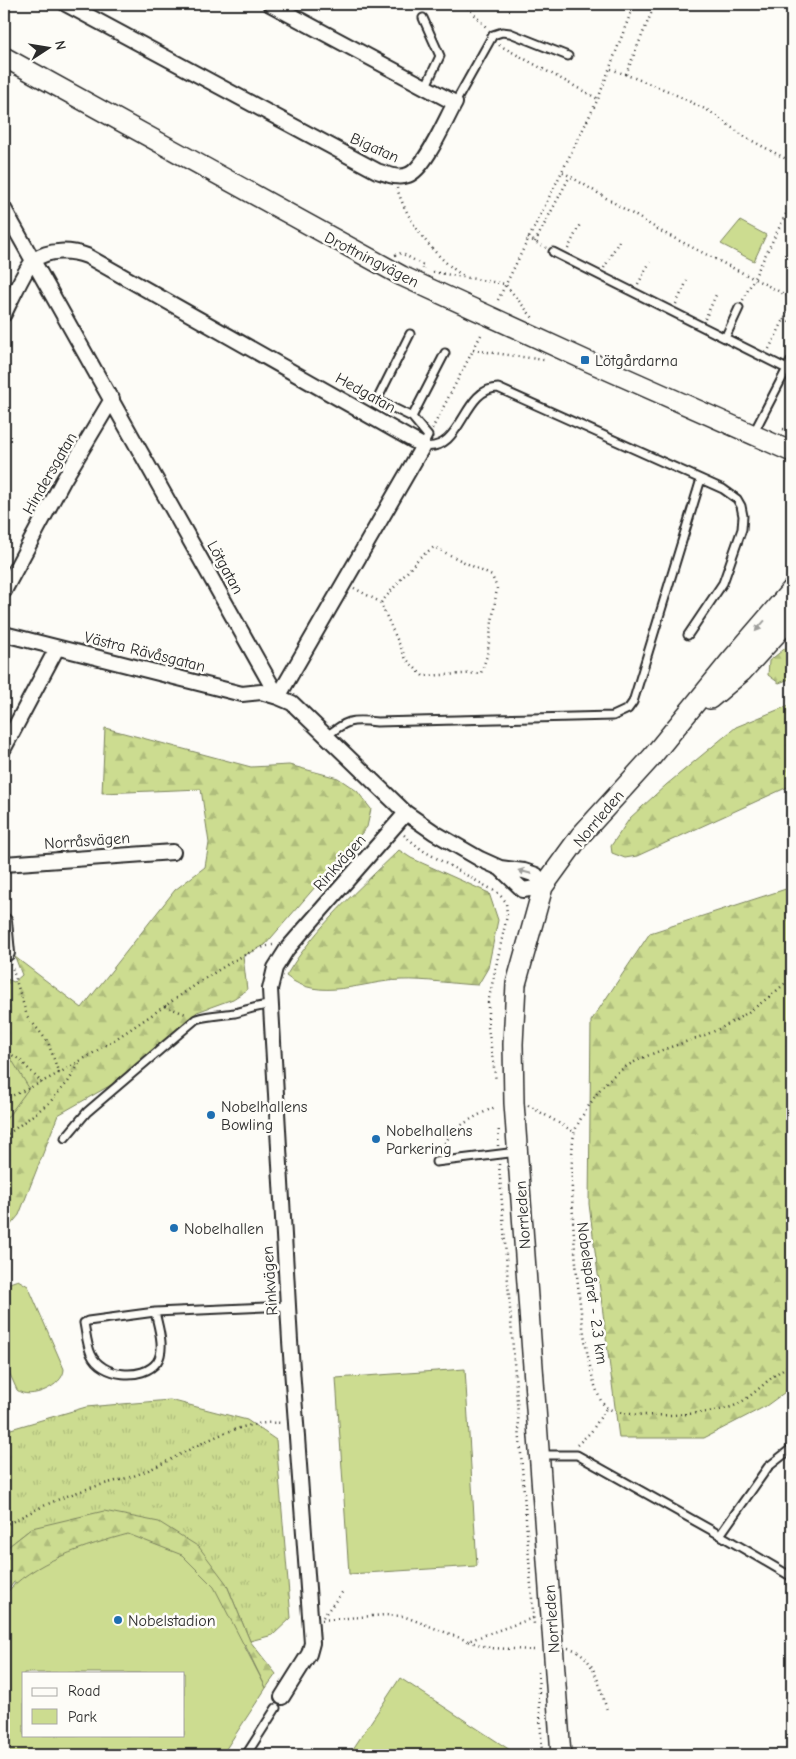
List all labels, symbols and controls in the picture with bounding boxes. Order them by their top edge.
north arrow [22,22,72,72]
text: N [51,39,69,52]
street label: Bigatan [347,129,402,167]
street label: Drottningvägen [321,228,422,291]
place label: Lötgårdarna [595,352,678,370]
marker: Lötgårdarna [579,354,591,366]
street label: Hedgatan [332,369,399,417]
street label: Hindersgatan [19,429,81,518]
street label: Lötgatan [203,538,247,597]
one-way arrow [755,620,766,633]
street label: Västra Rävåsgatan [82,628,207,676]
street label: Norrleden [570,787,628,851]
street label: Norråsvägen [43,829,131,853]
street label: Rinkvägen [310,831,370,895]
one-way arrow [517,868,533,876]
place label: Nobelhallens Bowling [221,1098,308,1134]
marker: Nobelhallens Bowling [205,1109,217,1121]
place label: Nobelhallens Parkering [386,1122,473,1158]
marker: Nobelhallens Parkering [370,1133,382,1145]
street label: Norrleden [512,1180,534,1250]
place label: Nobelhallen [184,1220,264,1238]
street label: Nobelspåret - 2.3 km [573,1221,611,1365]
marker: Nobelhallen [168,1222,180,1234]
street label: Rinkvägen [259,1246,281,1316]
street label: Norrleden [541,1584,563,1654]
place label: Nobelstadion [128,1612,216,1630]
marker: Nobelstadion [112,1614,124,1626]
legend [22,1672,185,1736]
text: Road [68,1682,100,1700]
text: Park [68,1708,97,1726]

